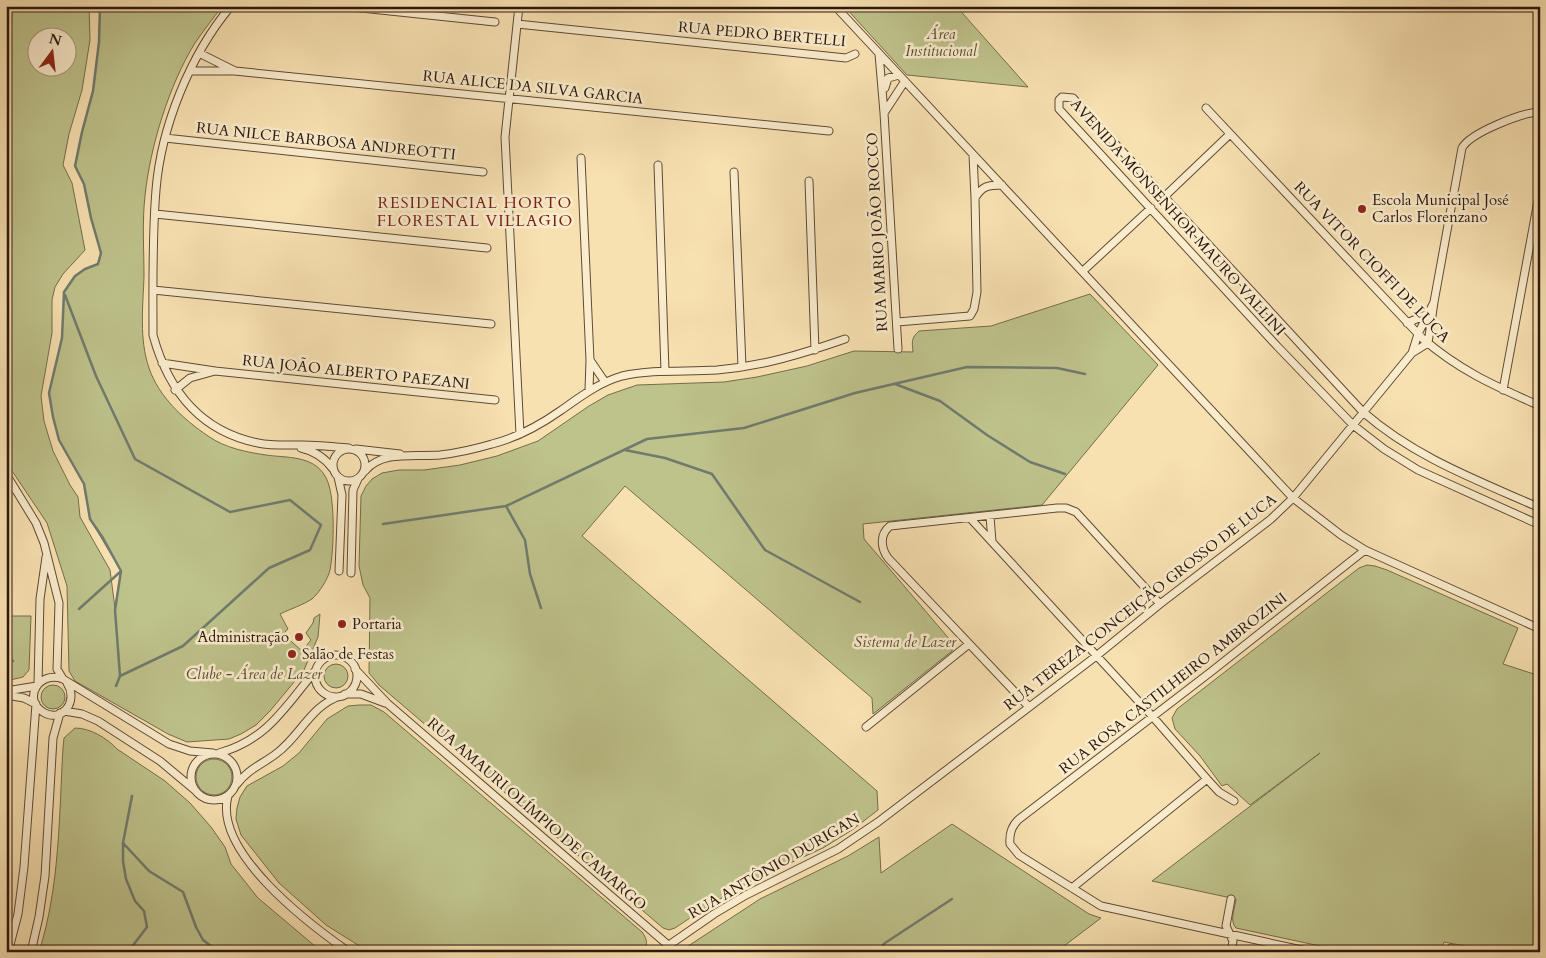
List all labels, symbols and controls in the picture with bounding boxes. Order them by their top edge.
street label: RUA PEDRO BERTELLI [677,17,847,51]
park label: Área Institucional [905,24,978,61]
north arrow [28,28,78,78]
text: N [47,29,64,51]
street label: RUA ALICE DA SILVA GARCIA [422,65,645,109]
street label: AVENIDA MONSENHOR MAURO VALLINI [1066,94,1290,340]
street label: RUA NILCE BARBOSA ANDREOTTI [195,117,457,165]
street label: RUA MARIO JOÃO ROCCO [862,132,892,332]
street label: RUA VITOR CIOFFI DE LUCA [1290,177,1455,347]
place label: Escola Municipal José Carlos Florenzano [1372,190,1509,227]
district label: RESIDENCIAL HORTO FLORESTAL VILLAGIO [377,192,573,232]
marker: Escola Municipal José Carlos Florenzano [1356,203,1368,215]
street label: RUA JOÃO ALBERTO PAEZANI [241,350,471,394]
street label: RUA TEREZA CONCEIÇÃO GROSSO DE LUCA [999,489,1281,715]
street label: RUA ROSA CASTILHEIRO AMBROZINI [1055,588,1291,778]
place label: Portaria [352,614,402,634]
marker: Portaria [336,618,348,630]
place label: Administração [198,627,289,647]
marker: Administração [293,631,305,643]
park label: Sistema de Lazer [854,632,957,652]
place label: Salão de Festas [302,644,394,664]
marker: Salão de Festas [286,648,298,660]
park label: Clube - Área de Lazer [186,664,323,684]
street label: RUA AMAURI OLÍMPIO DE CAMARGO [423,713,651,915]
street label: RUA ANTÔNIO DURIGAN [685,808,864,923]

